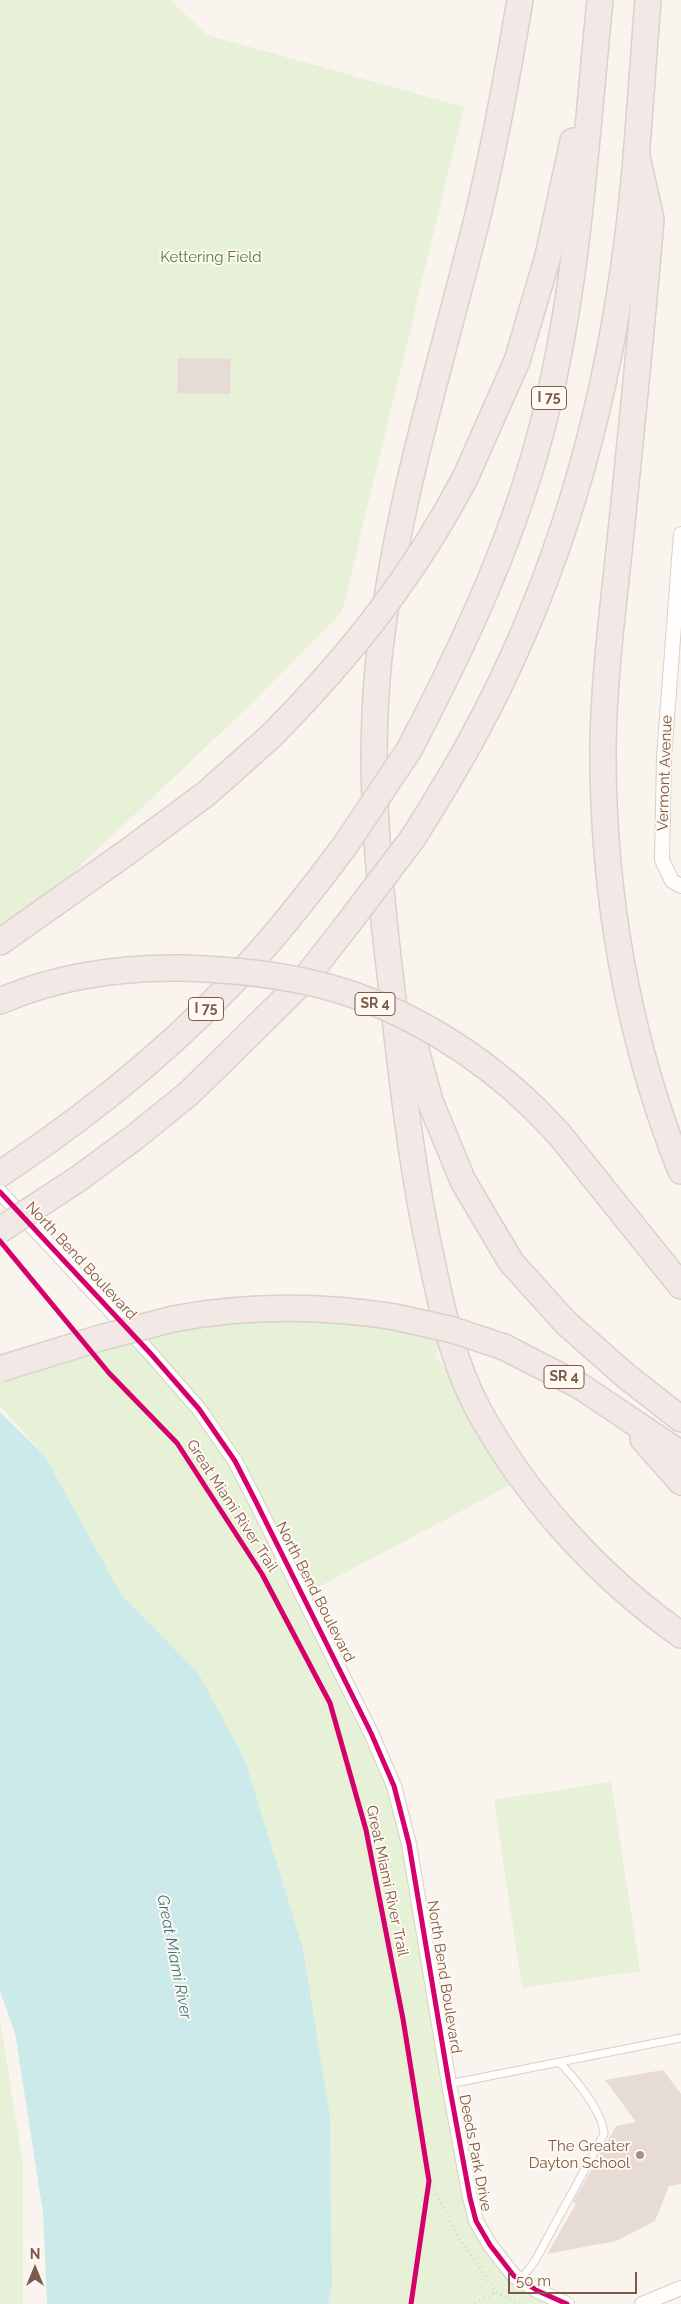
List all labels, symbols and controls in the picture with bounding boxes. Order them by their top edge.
park label: Kettering Field [160,248,262,266]
road number: I 75 [532,386,566,409]
street label: Vermont Avenue [654,715,676,831]
road number: SR 4 [355,992,395,1016]
road number: I 75 [188,998,224,1021]
street label: North Bend Boulevard [22,1198,140,1324]
road number: SR 4 [544,1365,584,1388]
street label: Great Miami River Trail [182,1436,282,1576]
street label: North Bend Boulevard [272,1519,358,1665]
street label: Great Miami River Trail [362,1804,412,1958]
water label: Great Miami River [153,1893,195,2021]
street label: North Bend Boulevard [423,1899,465,2055]
street label: Deeds Park Drive [455,2093,495,2213]
place label: The Greater Dayton School [529,2137,630,2172]
marker: The Greater Dayton School [634,2149,646,2161]
north arrow [10,2244,60,2294]
text: N [30,2246,40,2262]
scale bar [511,2262,640,2294]
text: 50 m [516,2272,551,2290]

